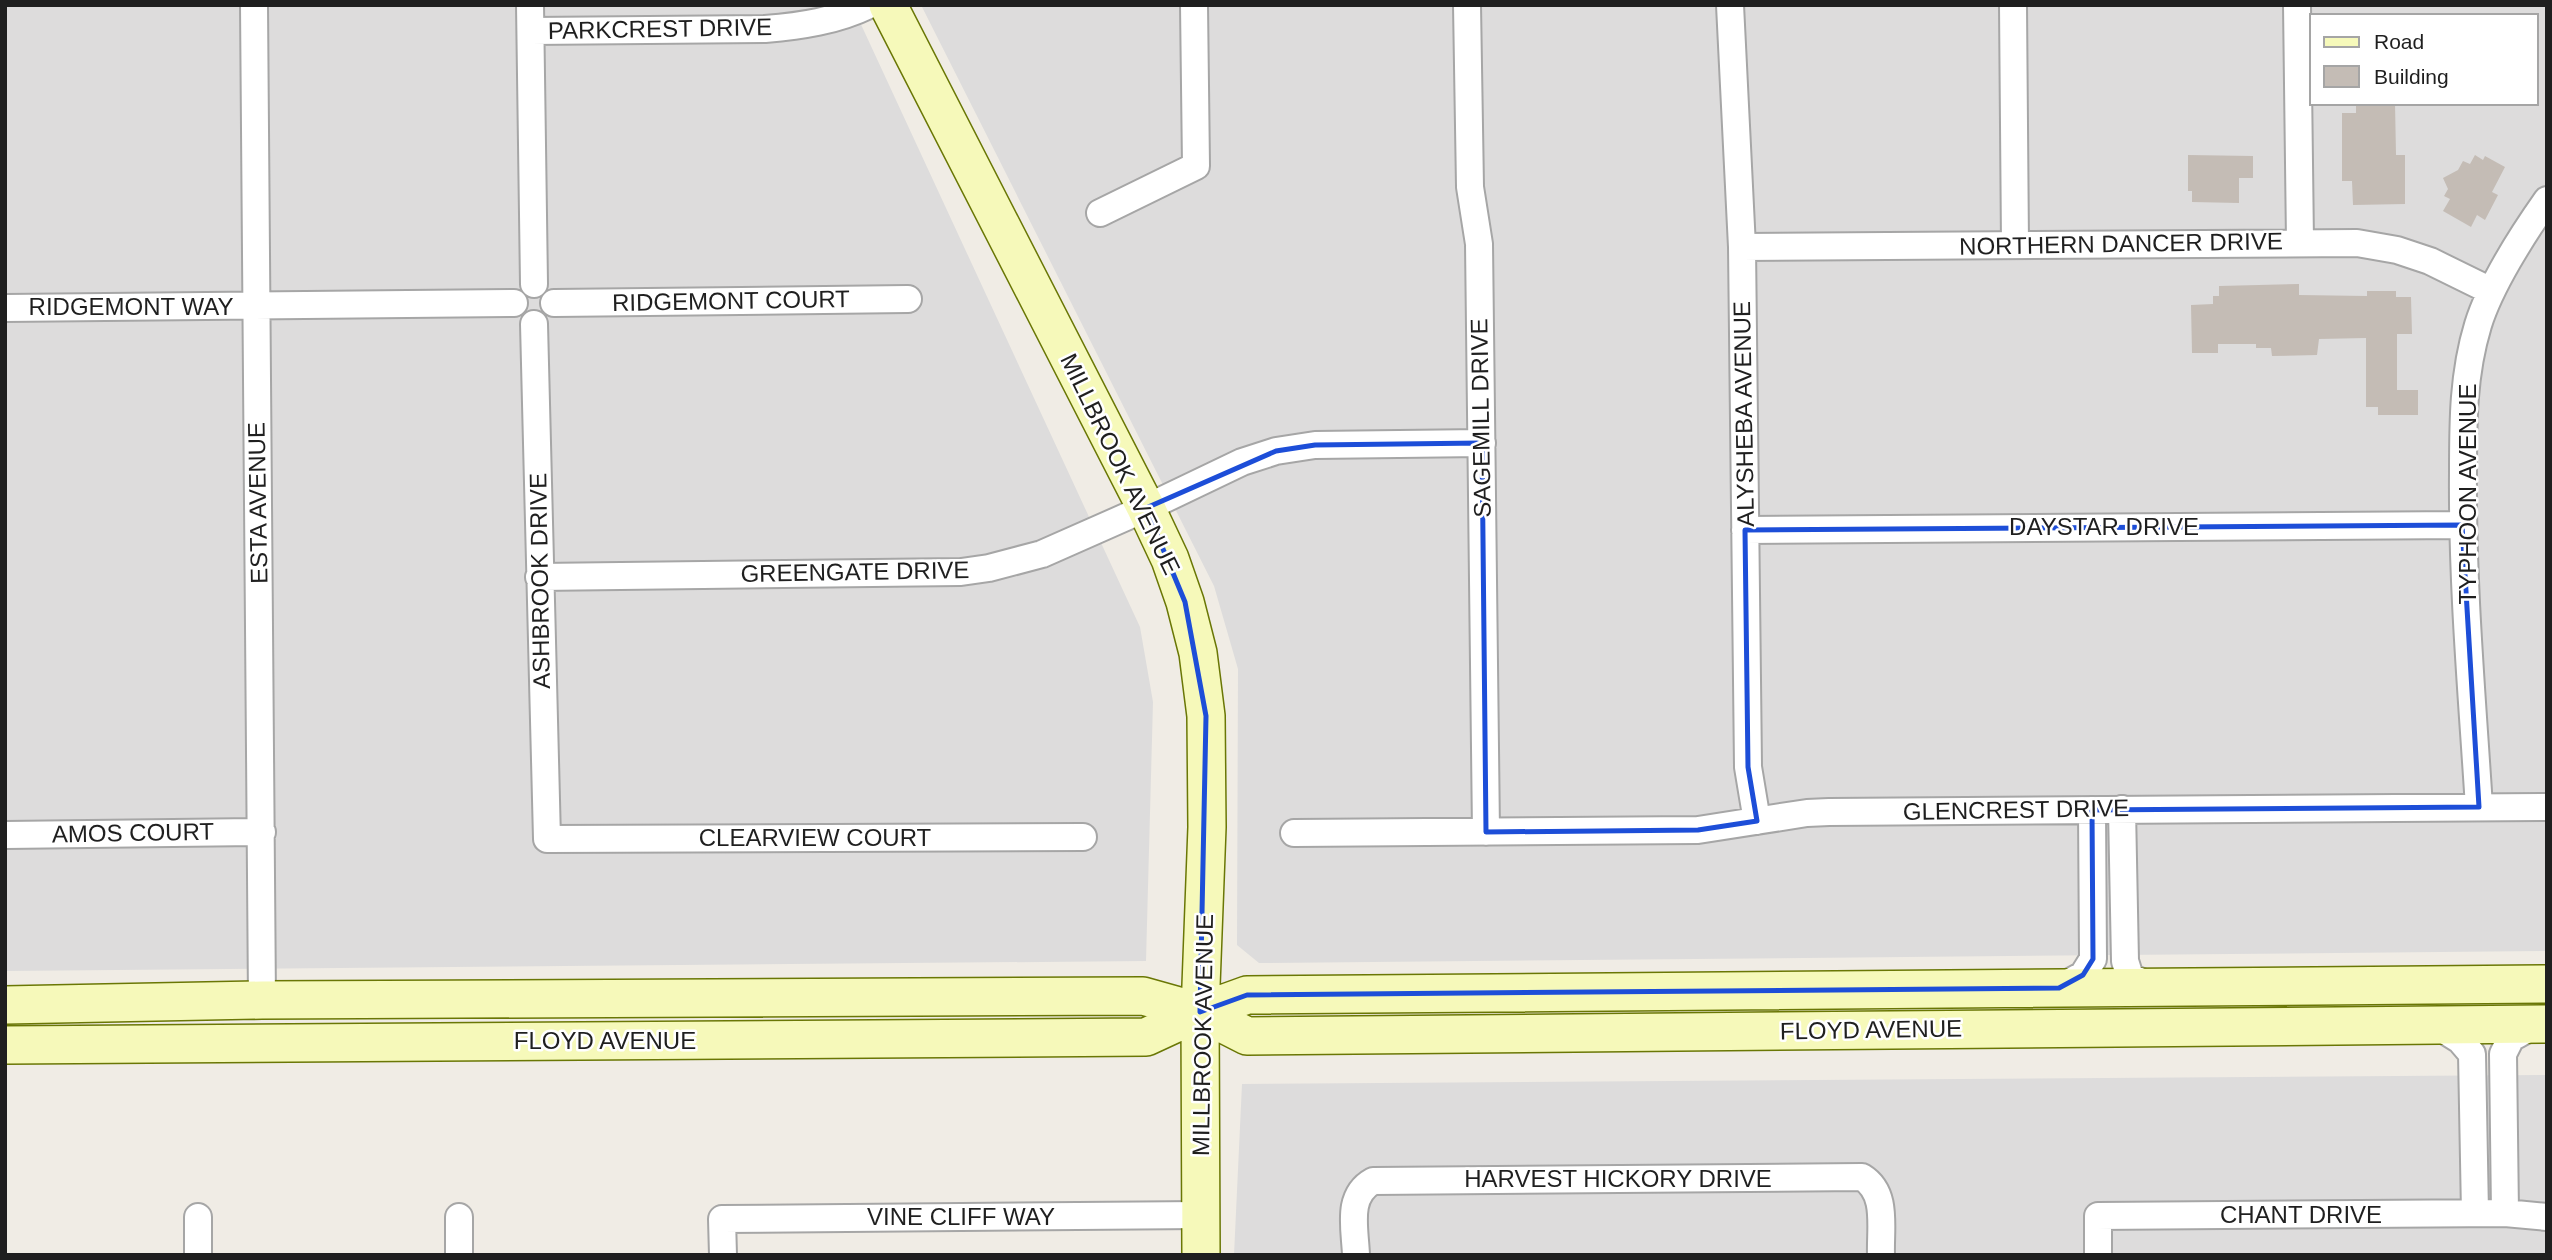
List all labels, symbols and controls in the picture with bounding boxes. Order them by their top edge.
street label: PARKCREST DRIVE [548,13,772,44]
legend [2310,14,2538,105]
text: Road [2374,30,2424,53]
text: Building [2374,65,2449,88]
street label: NORTHERN DANCER DRIVE [1959,227,2283,260]
street label: RIDGEMONT COURT [612,285,850,316]
street label: RIDGEMONT WAY [29,293,233,320]
street label: ALYSHEBA AVENUE [1728,301,1759,527]
street label: SAGEMILL DRIVE [1465,318,1496,518]
street label: MILLBROOK AVENUE [1055,349,1186,579]
street label: TYPHOON AVENUE [2454,384,2481,604]
street label: ESTA AVENUE [243,422,272,584]
street label: ASHBROOK DRIVE [524,473,555,689]
street label: DAYSTAR DRIVE [2009,513,2199,540]
street label: GREENGATE DRIVE [740,556,970,587]
street label: GLENCREST DRIVE [1903,794,2129,825]
street label: AMOS COURT [52,818,215,847]
street label: CLEARVIEW COURT [699,824,932,851]
street label: MILLBROOK AVENUE [1187,914,1218,1156]
street label: FLOYD AVENUE [1780,1014,1962,1045]
street label: FLOYD AVENUE [514,1027,696,1054]
street label: HARVEST HICKORY DRIVE [1464,1165,1772,1192]
street label: CHANT DRIVE [2220,1201,2382,1228]
street label: VINE CLIFF WAY [867,1203,1055,1230]

